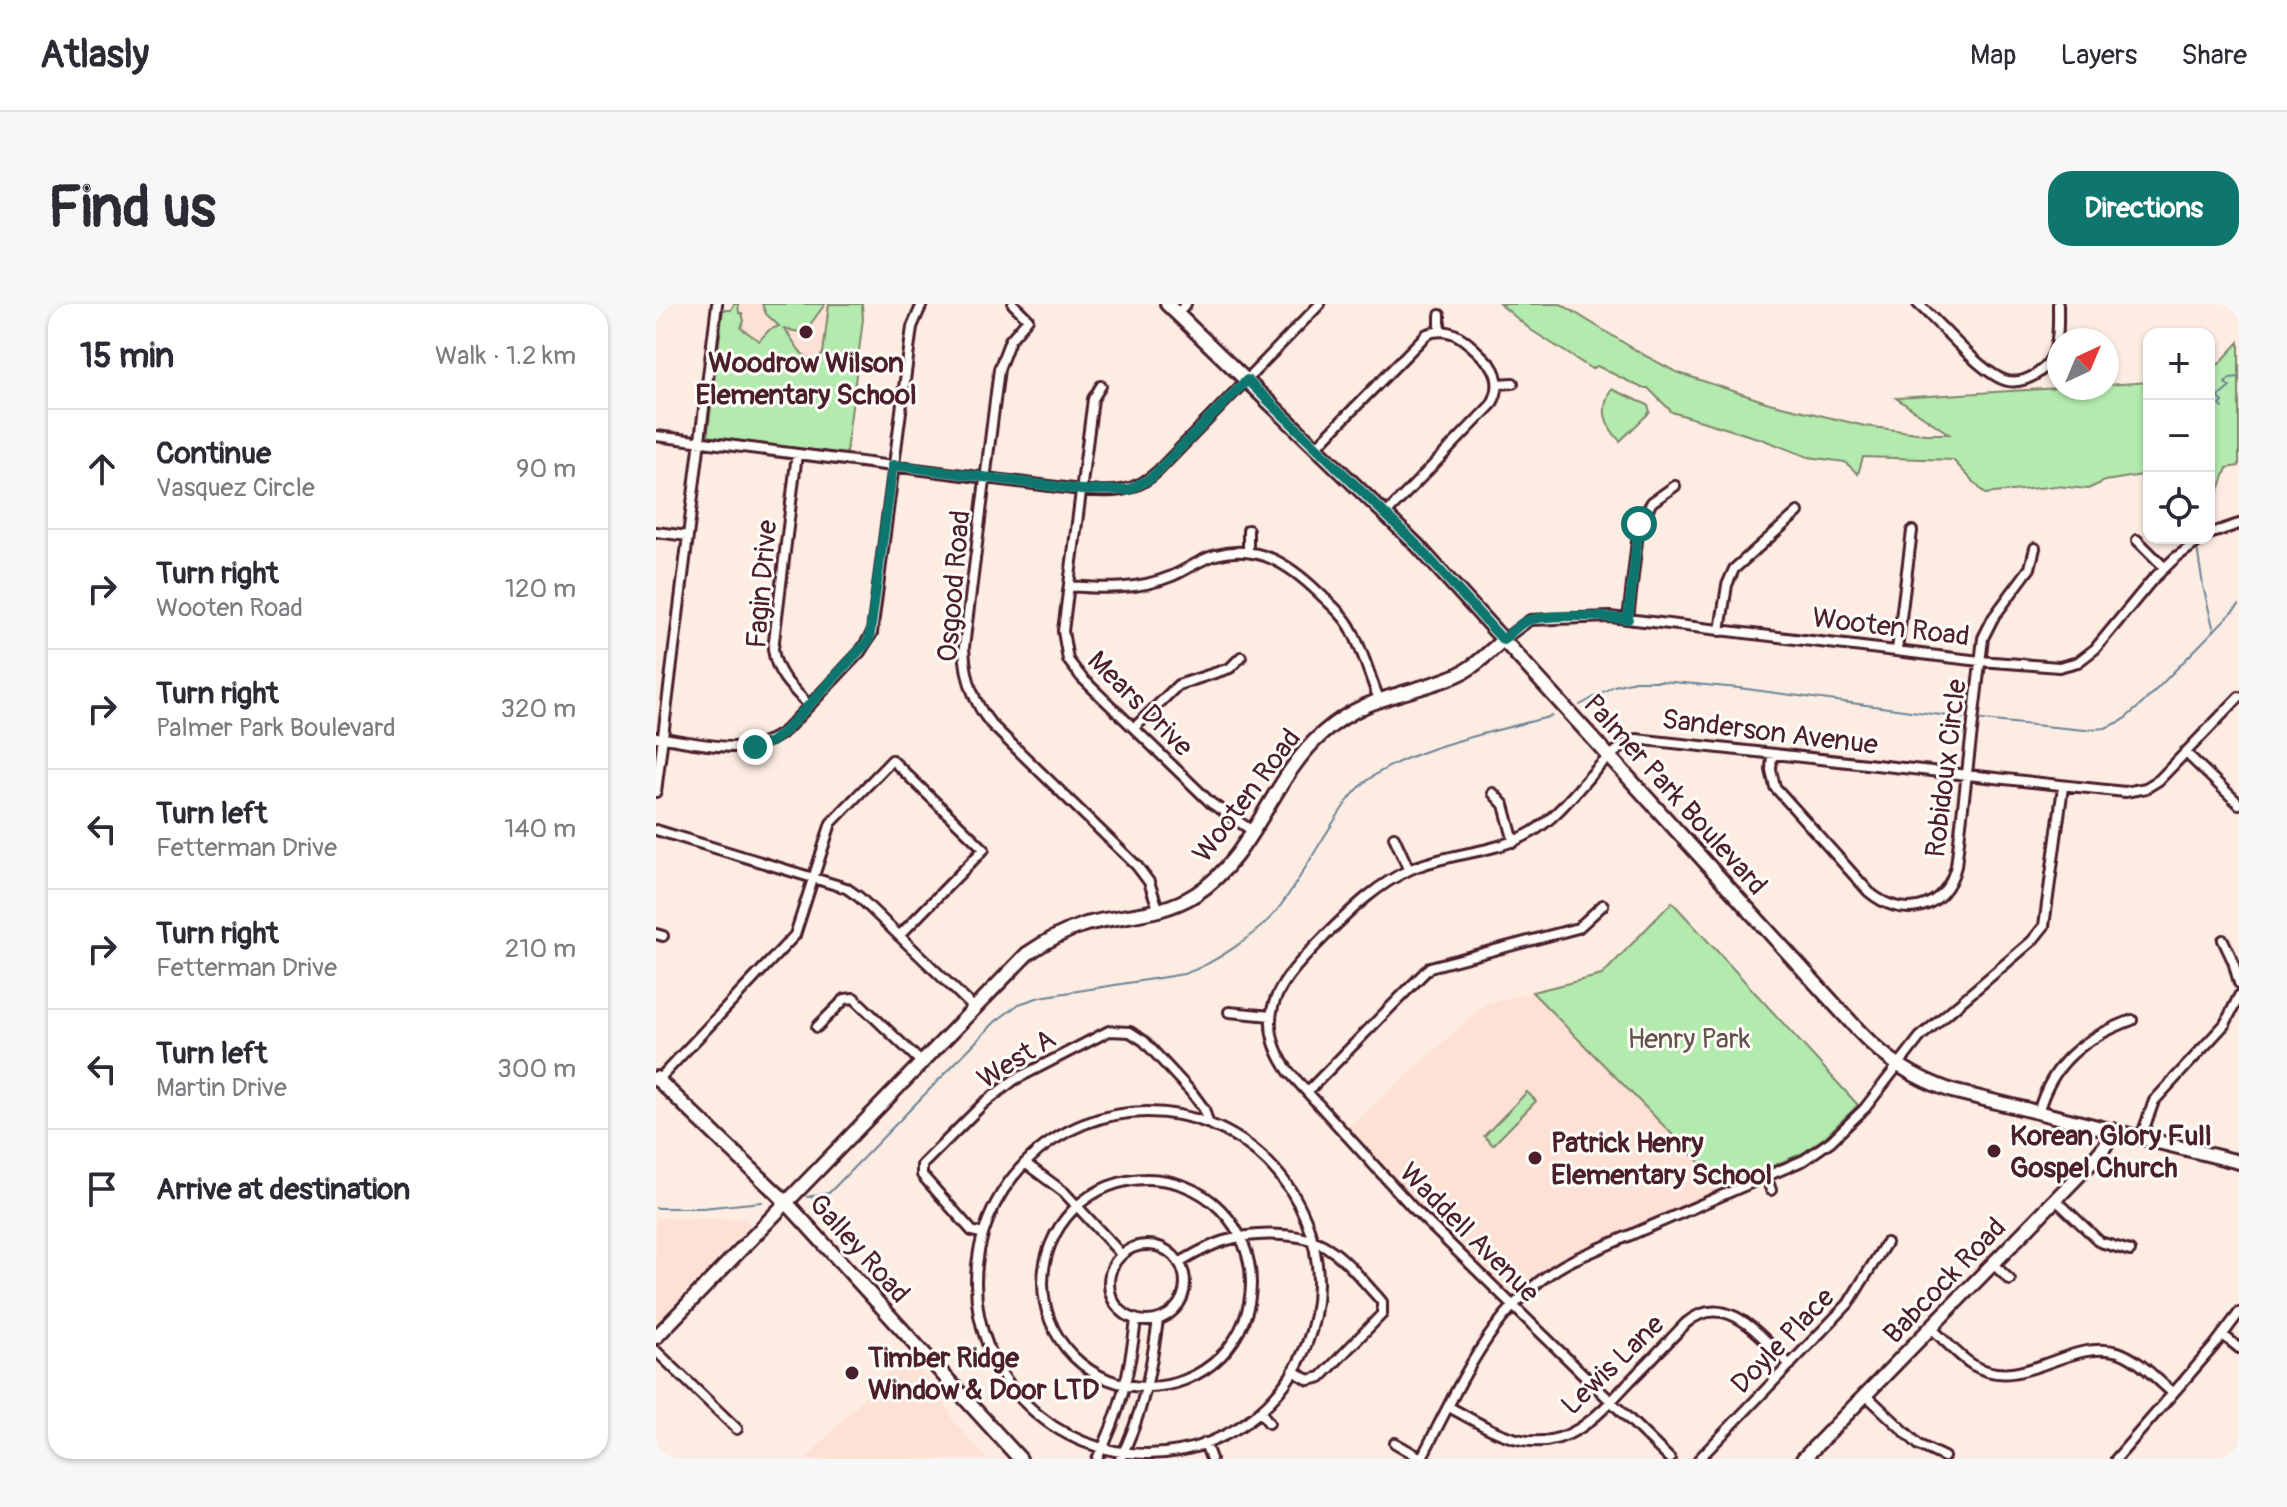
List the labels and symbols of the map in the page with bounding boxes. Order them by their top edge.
marker: Woodrow Wilson Elementary School [797,323,815,341]
north arrow [2047,328,2119,400]
place label: Woodrow Wilson Elementary School [695,346,917,413]
route start [1621,506,1657,542]
street label: Osgood Road [930,509,979,663]
street label: Fagin Drive [739,518,786,650]
street label: Wooten Road [1810,600,1972,655]
street label: Mears Drive [1080,644,1200,764]
street label: Robidoux Circle [1918,677,1975,859]
street label: Palmer Park Boulevard [1576,687,1774,903]
street label: Sanderson Avenue [1660,702,1880,763]
street label: Wooten Road [1186,722,1309,870]
route end [737,729,773,765]
street label: West A [971,1022,1062,1097]
park label: Henry Park [1628,1022,1751,1057]
place label: Korean Glory Full Gospel Church [2010,1119,2212,1186]
place label: Patrick Henry Elementary School [1551,1126,1772,1193]
marker: Korean Glory Full Gospel Church [1985,1142,2003,1160]
marker: Patrick Henry Elementary School [1526,1149,1544,1167]
street label: Waddell Avenue [1392,1156,1546,1311]
street label: Galley Road [801,1187,917,1311]
street label: Babcock Road [1876,1211,2014,1351]
street label: Doyle Place [1724,1280,1842,1401]
street label: Lewis Lane [1554,1307,1672,1423]
place label: Timber Ridge Window & Door LTD [867,1341,1099,1408]
marker: Timber Ridge Window & Door LTD [843,1364,861,1382]

